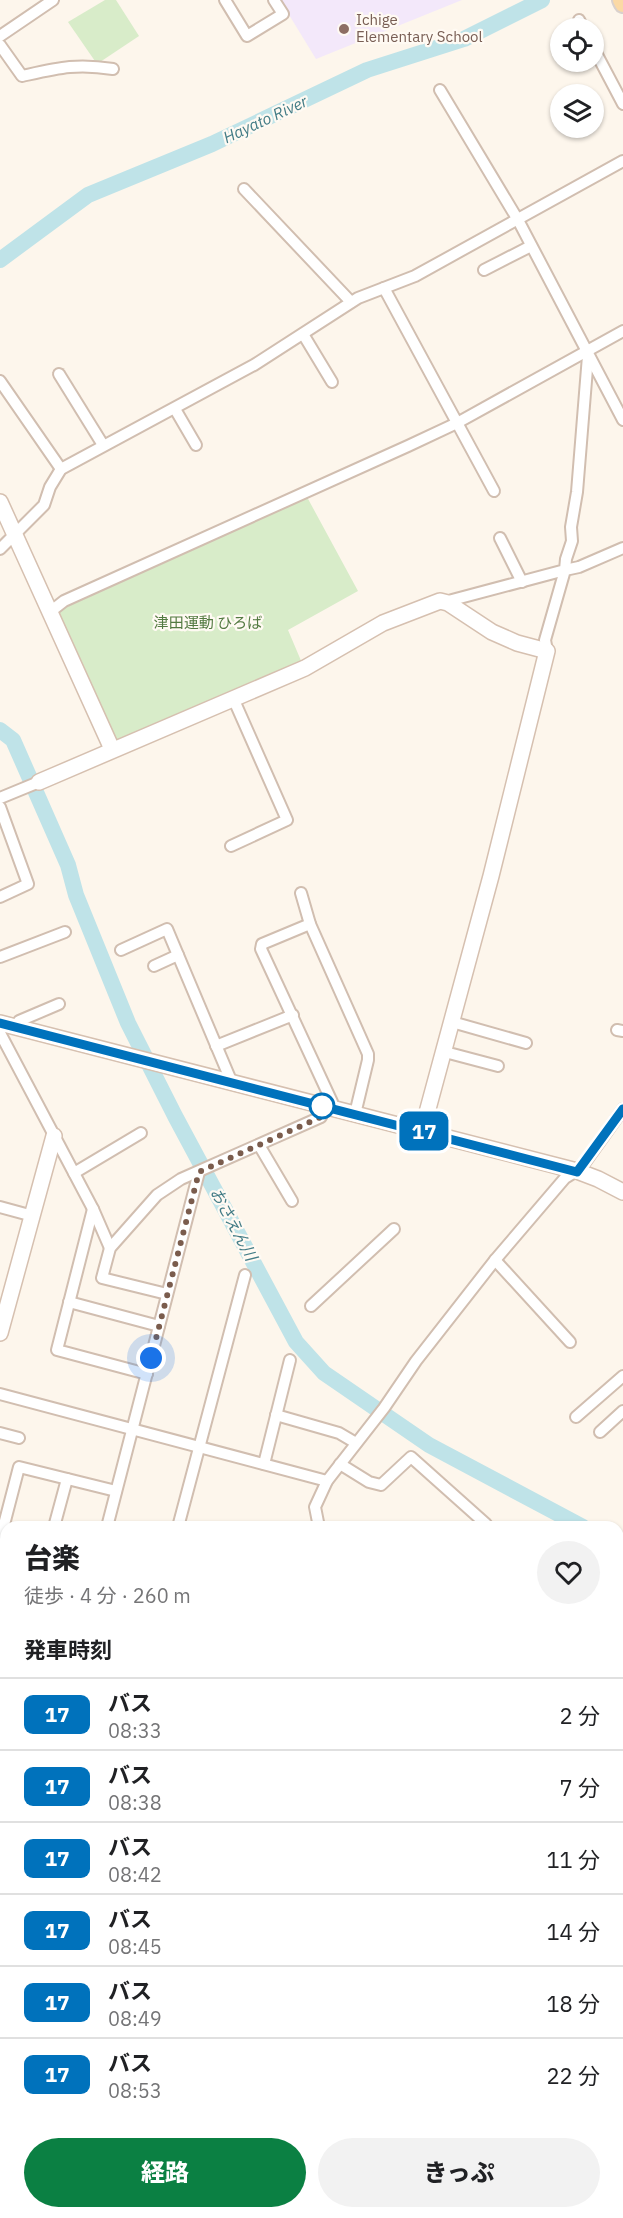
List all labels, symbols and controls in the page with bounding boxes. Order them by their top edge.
place label: Ichige Elementary School [356,10,483,46]
map controls [550,18,604,138]
button: locate [550,18,604,72]
marker: Ichige Elementary School [337,22,351,36]
button: layers [550,84,604,138]
water label: Hayato River [220,90,311,147]
park label: 津田運動 ひろば [154,613,262,632]
unlabelled marker [309,1093,335,1119]
line badge: 17 [397,1112,451,1150]
text: 17 [411,1117,437,1145]
water label: おさえん川 [206,1184,263,1266]
your location [136,1343,166,1373]
text: 台楽 [24,1539,80,1576]
button: heart [537,1541,600,1604]
text: 徒歩 · 4 分 · 260 m [24,1582,191,1609]
text: 発車時刻 [24,1635,112,1664]
text: バス [108,1688,152,1717]
text: 17 [44,1700,70,1728]
text: 2 分 [560,1701,600,1730]
text: 08:33 [108,1717,162,1744]
text: バス [108,1760,152,1789]
text: 17 [44,1772,70,1800]
text: 7 分 [560,1773,600,1802]
text: 08:38 [108,1789,162,1816]
text: バス [108,1832,152,1861]
text: 17 [44,1844,70,1872]
text: 11 分 [546,1845,600,1874]
text: 08:42 [108,1861,162,1888]
text: バス [108,1904,152,1933]
text: 17 [44,1916,70,1944]
text: 14 分 [546,1917,600,1946]
text: 08:45 [108,1933,162,1960]
text: バス [108,1976,152,2005]
text: 17 [44,1988,70,2016]
text: 18 分 [546,1989,600,2018]
text: 08:49 [108,2005,162,2032]
text: バス [108,2048,152,2077]
text: 17 [44,2060,70,2088]
text: 22 分 [546,2061,600,2090]
text: 08:53 [108,2077,162,2104]
button: 経路 [24,2138,306,2207]
button: きっぷ [318,2138,600,2207]

